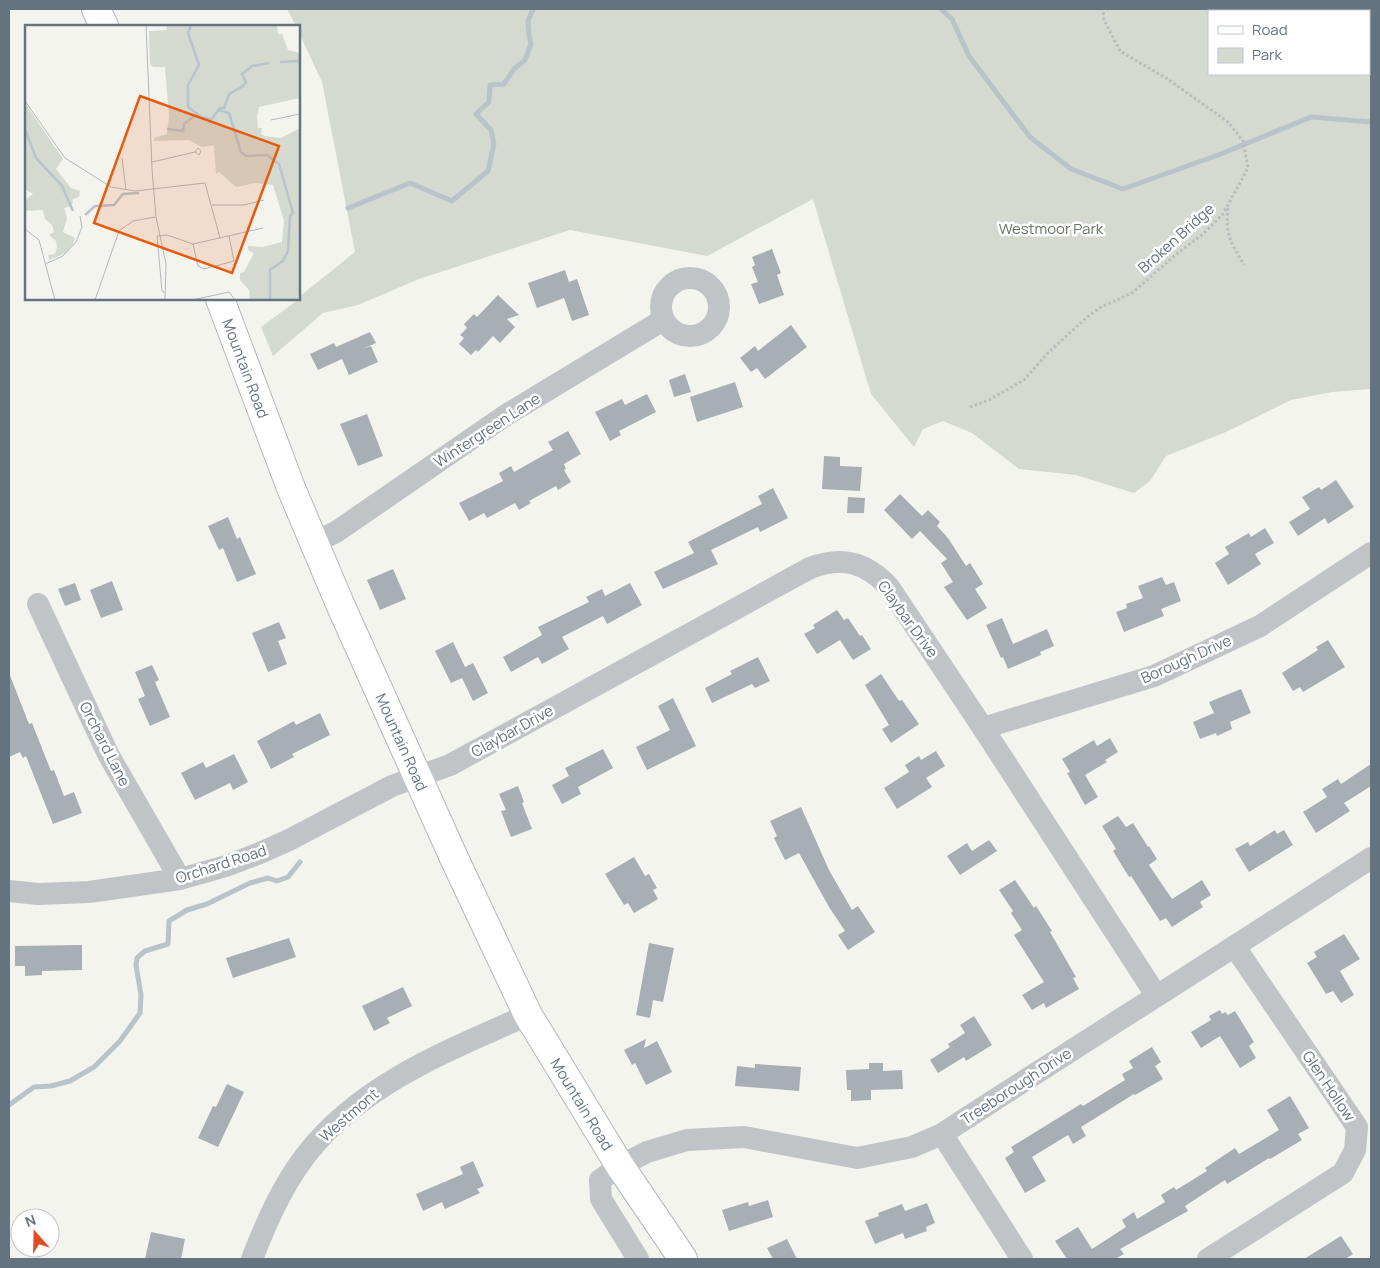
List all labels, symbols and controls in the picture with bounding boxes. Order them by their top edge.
legend [1208,10,1370,75]
text: Road [1252,19,1288,40]
inset map [25,25,300,300]
text: Park [1252,44,1282,65]
street label: Broken Bridge [1133,198,1219,278]
park label: Westmoor Park [999,218,1104,239]
street label: Mountain Road [218,316,274,421]
street label: Wintergreen Lane [430,388,544,472]
street label: Claybar Drive [873,576,943,662]
street label: Borough Drive [1137,630,1235,688]
street label: Mountain Road [371,690,433,794]
street label: Orchard Lane [75,698,135,790]
street label: Claybar Drive [467,700,557,762]
street label: Orchard Road [173,839,269,889]
street label: Treeborough Drive [957,1042,1075,1130]
street label: Glen Hollow [1298,1047,1361,1126]
street label: Mountain Road [546,1054,618,1154]
street label: Westmont [315,1083,383,1147]
north arrow [10,1208,60,1258]
text: N [22,1210,38,1231]

